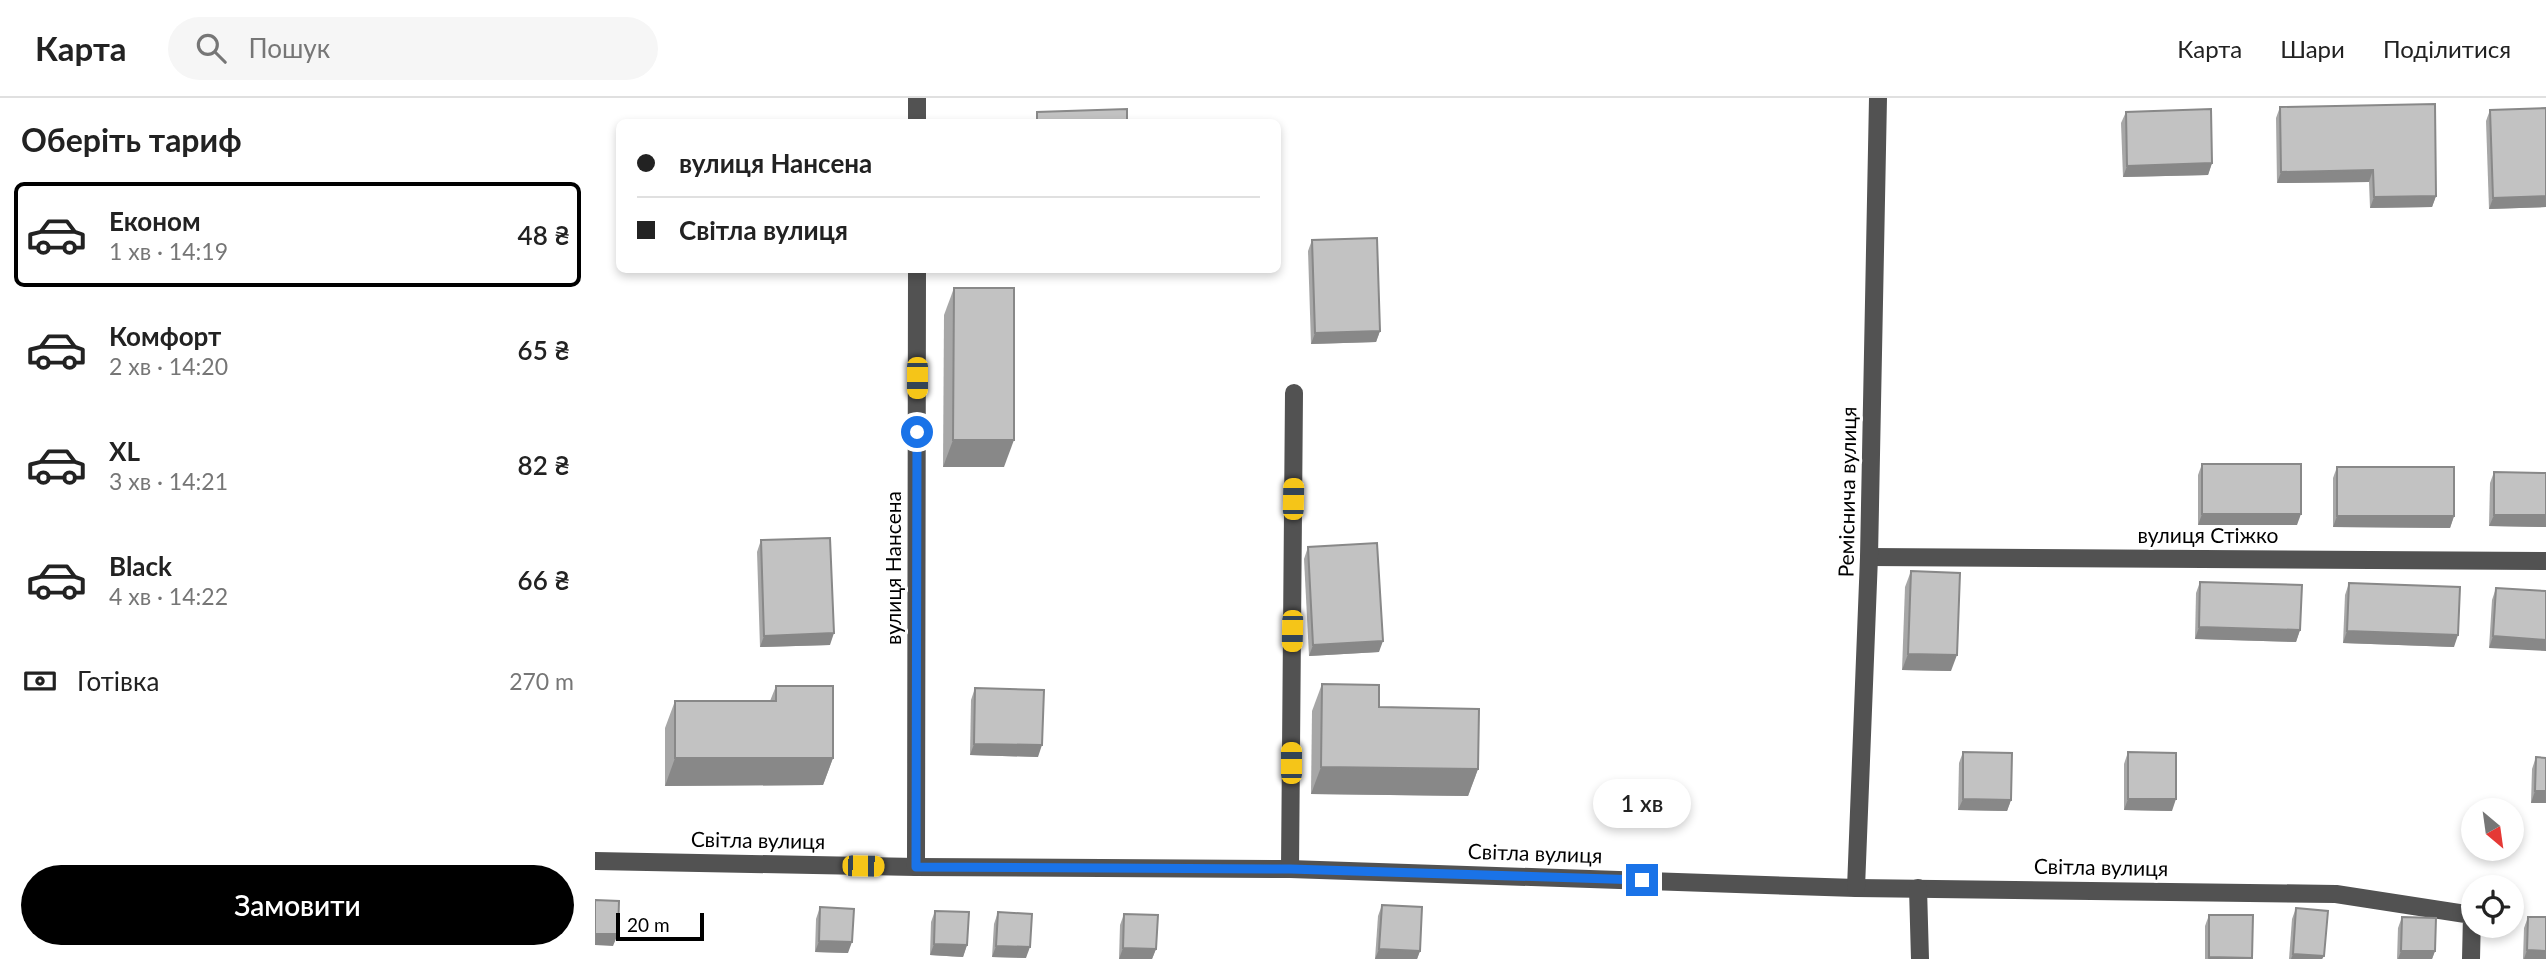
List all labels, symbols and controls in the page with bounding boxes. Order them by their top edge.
search box [168,17,658,80]
text: Карта [35,28,126,68]
icon: search [192,29,230,67]
text: Пошук [248,32,330,64]
text: Карта [2177,34,2242,63]
text: Шари [2280,34,2345,63]
text: Поділитися [2383,34,2511,63]
text: Оберіть тариф [21,120,242,159]
text: вулиця Нансена [679,147,872,179]
icon: car [25,203,88,266]
text: Економ [109,205,201,237]
text: Світла вулиця [679,214,848,246]
text: 48 ₴ [518,219,570,251]
text: 1 хв · 14:19 [109,237,228,265]
icon: car [25,318,88,381]
text: Комфорт [109,320,221,352]
text: 65 ₴ [518,334,570,366]
text: 2 хв · 14:20 [109,352,228,380]
car [907,357,928,399]
street label: Реміснича вулиця [1833,406,1860,578]
route start [901,416,933,448]
icon: car [25,433,88,496]
text: XL [109,435,140,467]
text: 82 ₴ [518,449,570,481]
text: 3 хв · 14:21 [109,467,228,495]
car [1283,478,1304,520]
street label: вулиця Нансена [880,491,905,645]
street label: вулиця Стіжко [2138,522,2279,547]
icon: car [25,548,88,611]
text: Black [109,550,172,582]
text: 66 ₴ [518,564,570,596]
text: 4 хв · 14:22 [109,582,228,610]
car [1282,610,1303,652]
icon: cash [21,662,59,700]
text: Готівка [77,665,159,697]
text: 270 m [509,667,574,695]
car [1281,742,1302,784]
callout: 1 хв [1593,778,1691,828]
text: 1 хв [1621,789,1663,817]
north arrow [2461,798,2523,861]
map controls [2461,798,2524,938]
street label: Світла вулиця [691,826,825,853]
street label: Світла вулиця [1467,838,1603,867]
street label: Світла вулиця [2034,853,2168,880]
car [842,855,885,877]
route end [1626,864,1658,896]
button: Замовити [21,865,574,945]
button: locate [2461,875,2524,938]
scale bar [616,910,703,942]
text: 20 m [627,913,670,936]

